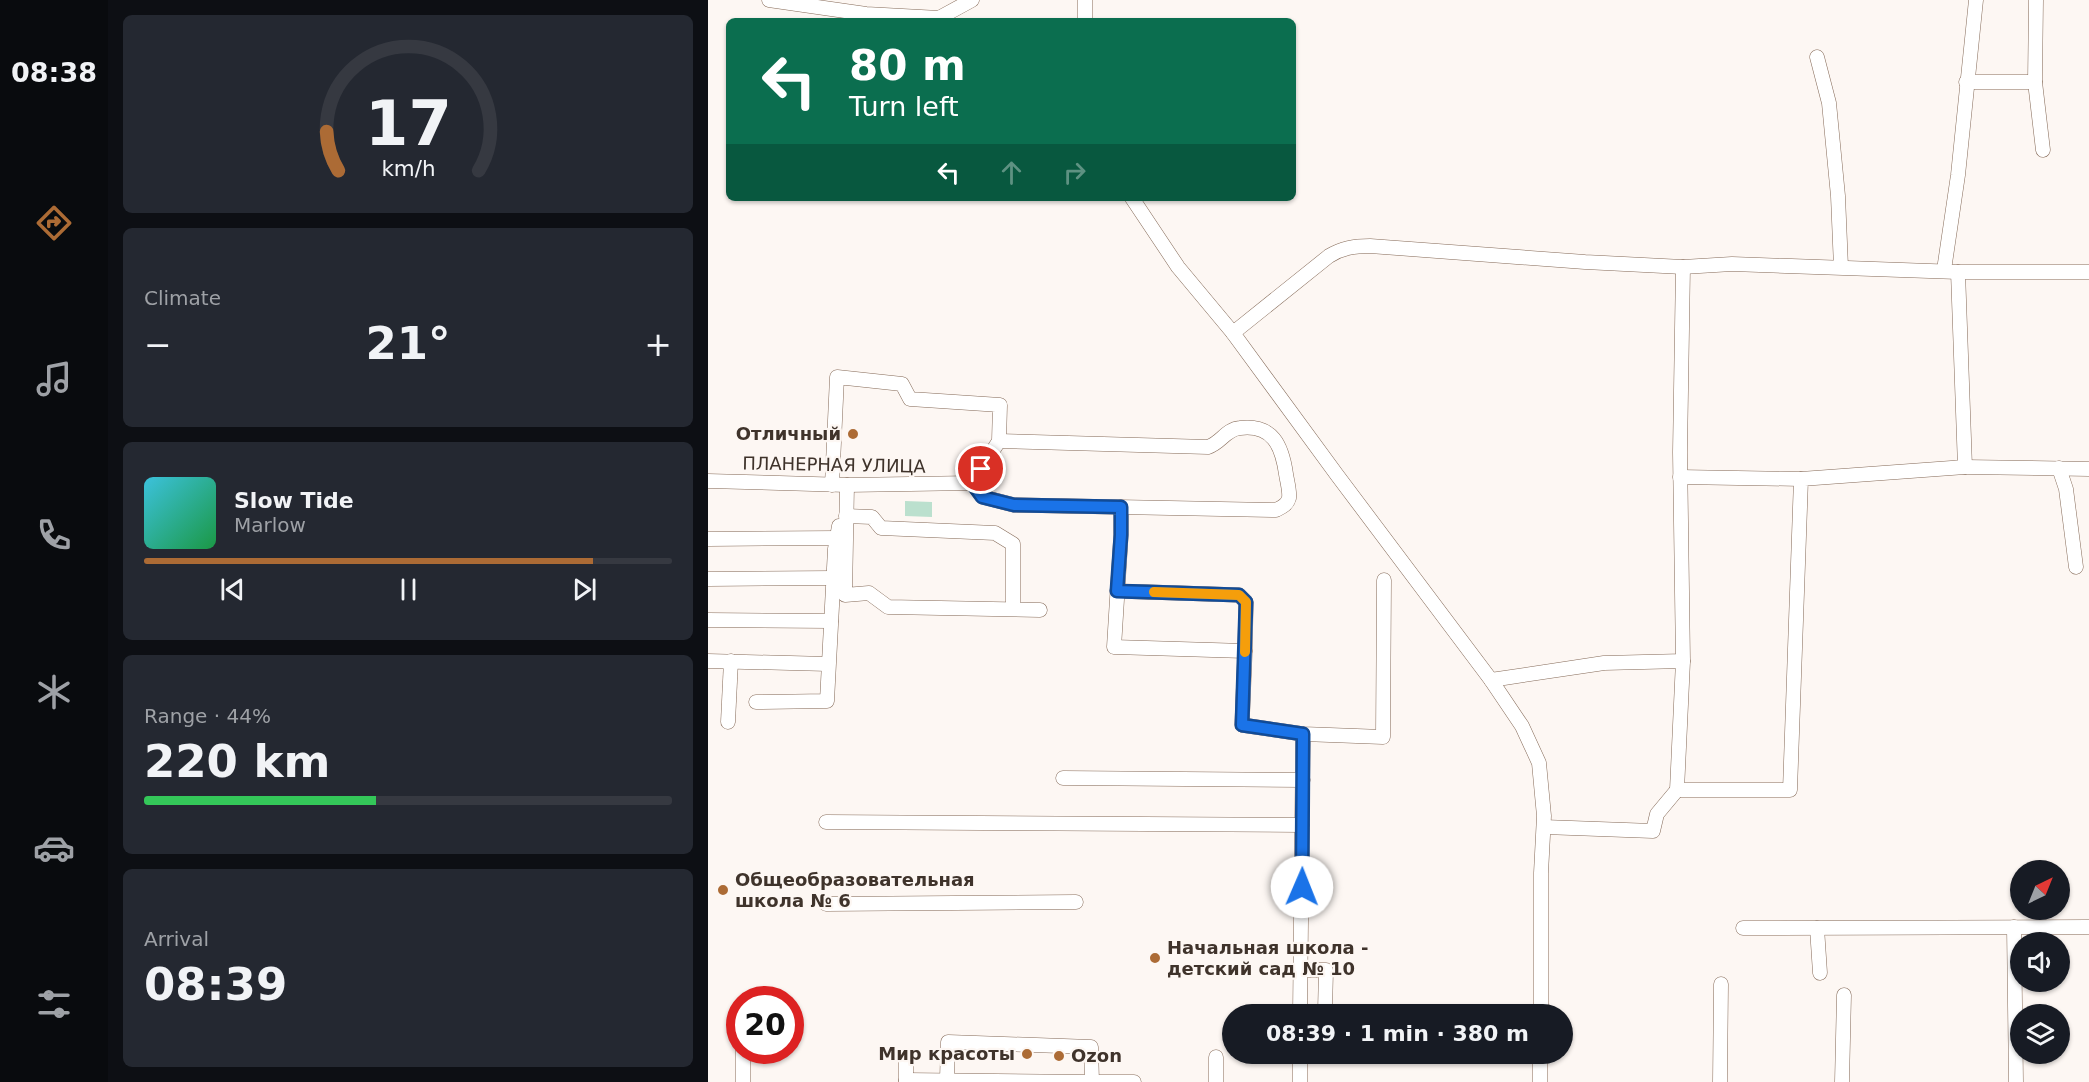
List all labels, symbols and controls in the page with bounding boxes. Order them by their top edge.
text: 80 m [849,41,966,90]
icon: left [750,42,828,120]
text: 08:38 [11,57,97,88]
text: 17 [365,87,451,160]
text: Turn left [849,91,959,122]
icon: left [932,156,965,189]
icon: ahead [995,156,1028,189]
icon: right [1058,156,1091,189]
text: km/h [381,157,435,182]
icon: directions [33,202,75,244]
text: Climate [144,286,221,310]
text: 21° [365,317,451,370]
text: − [144,325,172,364]
text: + [644,325,672,364]
icon: music [33,358,75,400]
place label: Отличный [736,423,841,444]
marker: Отличный [846,427,860,441]
pin [955,443,1006,494]
street label: ПЛАНЕРНАЯ УЛИЦА [742,452,927,477]
icon: arrive [964,452,997,485]
text: Slow Tide [234,488,354,513]
text: Marlow [234,513,306,537]
icon: phone [33,514,75,556]
icon: previous [216,573,249,606]
icon: pause [392,573,425,606]
icon: next [568,573,601,606]
icon: climate [33,671,75,713]
text: Range · 44% [144,704,271,728]
text: 220 km [144,735,330,788]
icon: car [33,827,75,869]
position arrow [1270,855,1334,919]
north arrow [2010,860,2070,920]
map controls [2010,860,2070,1064]
place label: Общеобразовательная школа № 6 [735,869,975,911]
marker: Общеобразовательная школа № 6 [716,883,730,897]
text: Arrival [144,927,209,951]
button: sound [2010,932,2070,992]
place label: Начальная школа - детский сад № 10 [1167,937,1368,979]
marker: Начальная школа - детский сад № 10 [1148,951,1162,965]
text: 08:39 [144,958,287,1011]
icon: filters [33,983,75,1025]
speed limit sign: 20 [726,986,804,1064]
button: layers [2010,1004,2070,1064]
text: 08:39 · 1 min · 380 m [1266,1021,1529,1046]
place label: Мир красоты [878,1043,1015,1064]
place label: Ozon [1071,1045,1122,1066]
marker: Мир красоты [1020,1047,1034,1061]
marker: Ozon [1052,1049,1066,1063]

